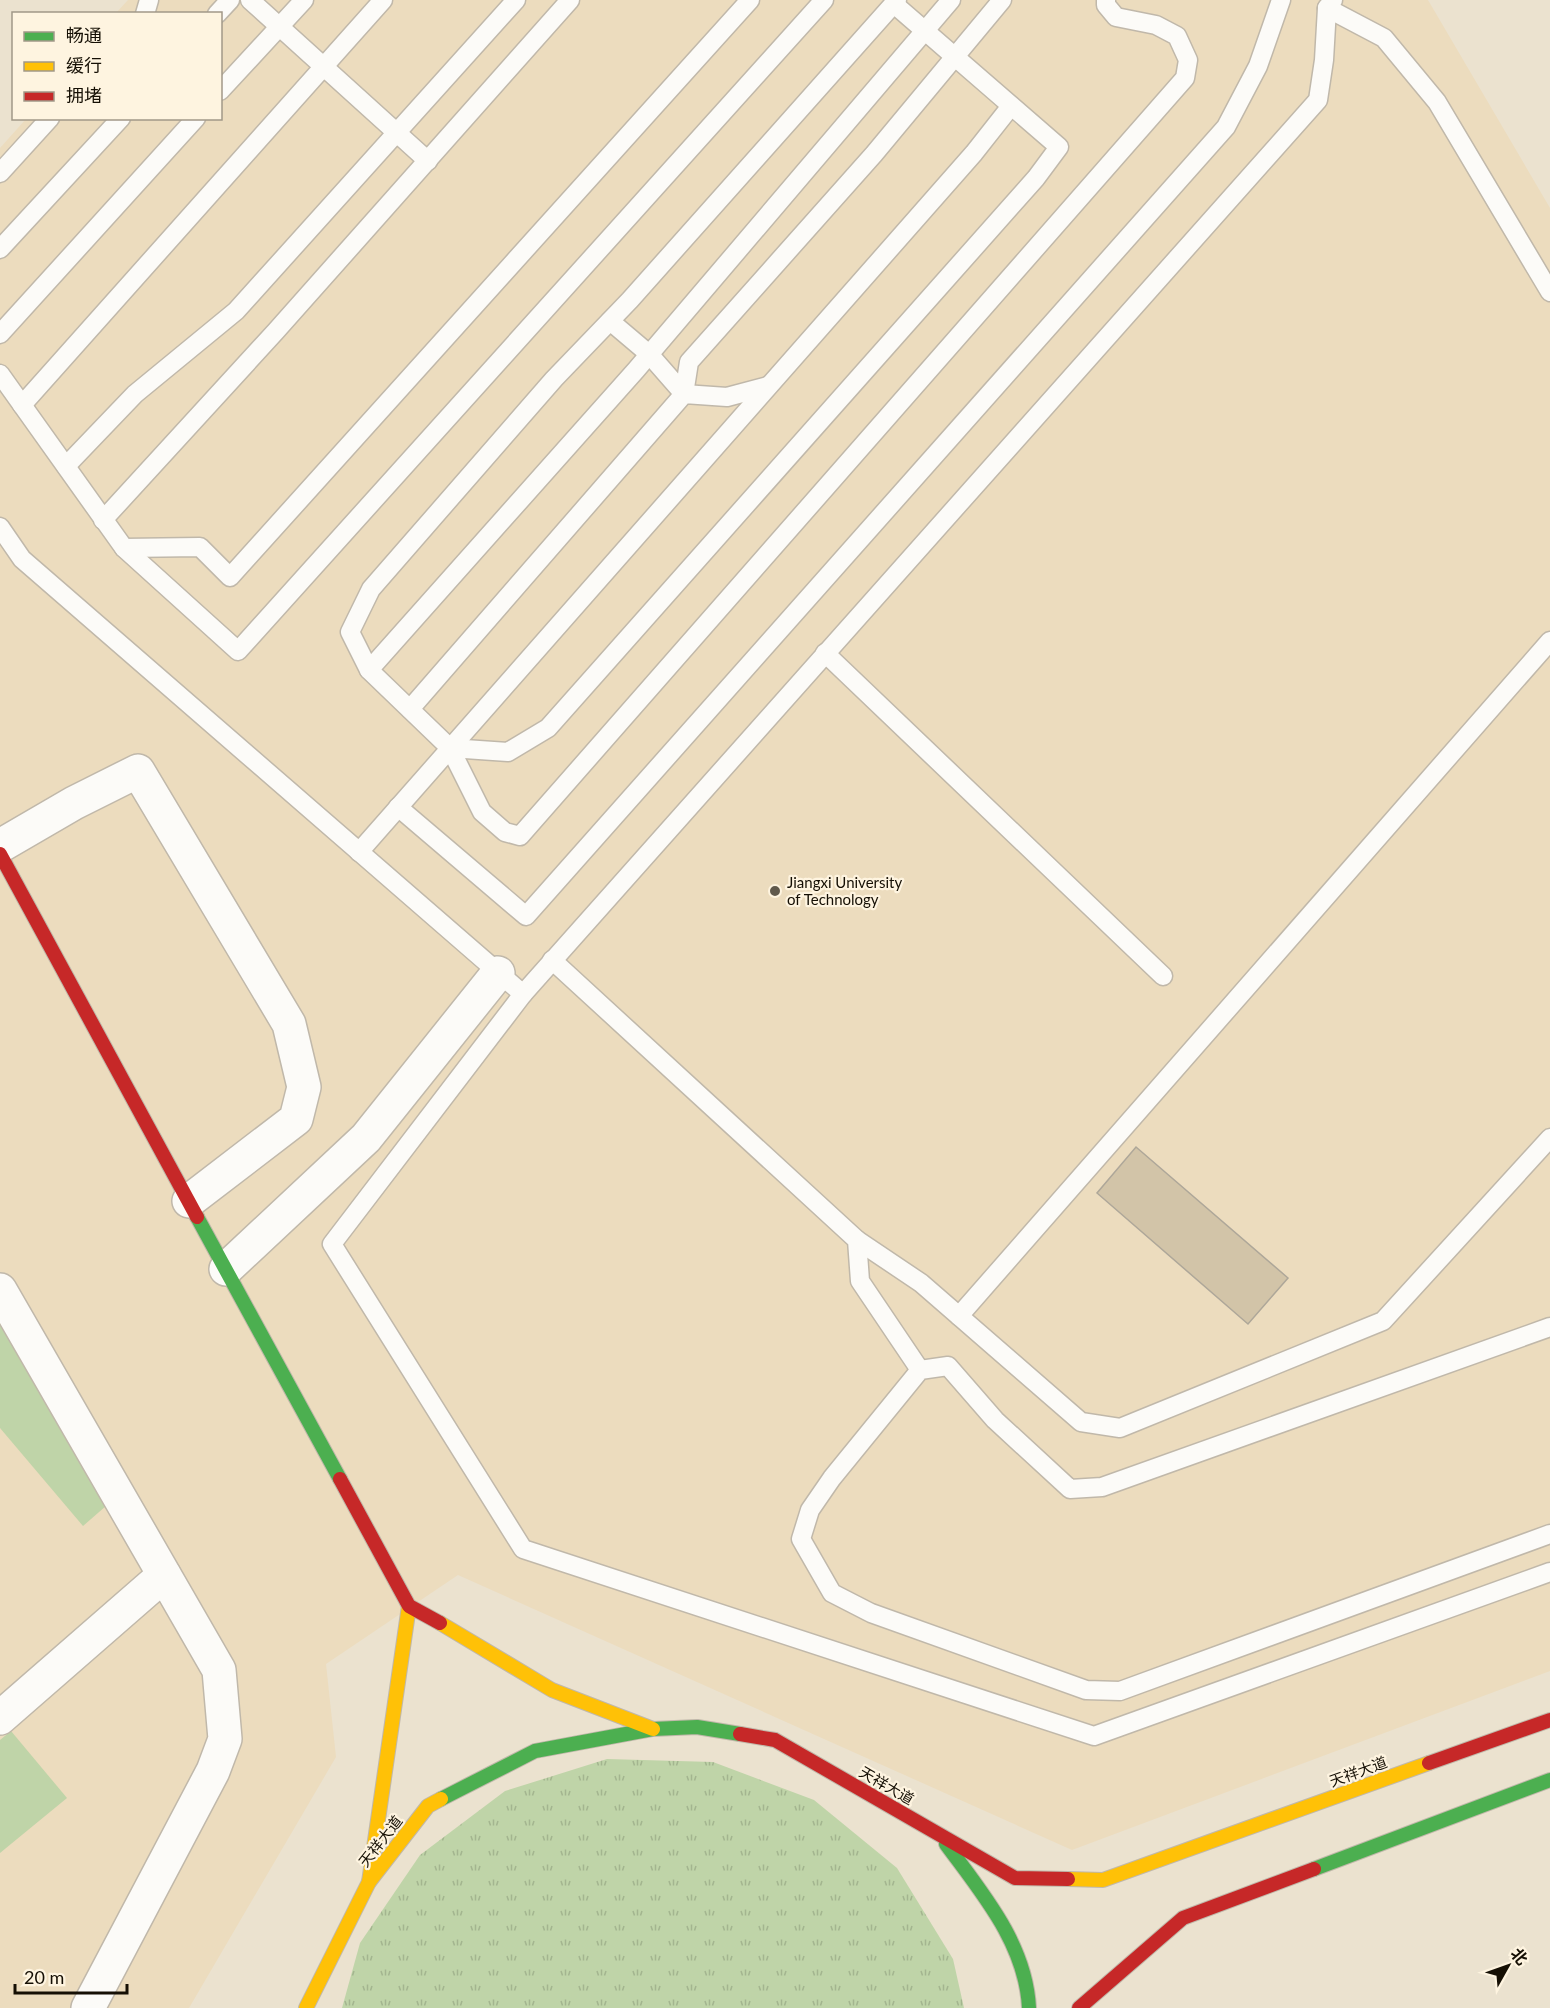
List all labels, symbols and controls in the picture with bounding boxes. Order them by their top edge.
legend [12,12,222,120]
text: 畅通 [66,24,102,46]
text: 缓行 [66,54,102,76]
text: 拥堵 [66,84,102,106]
place label: Jiangxi University of Technology [787,873,902,908]
marker: Jiangxi University of Technology [768,884,782,898]
street label: 天祥大道 [1327,1752,1389,1790]
street label: 天祥大道 [857,1762,917,1808]
street label: 天祥大道 [354,1812,406,1870]
north arrow [1478,1936,1538,1996]
text: 北 [1507,1944,1532,1968]
scale bar [15,1957,128,1995]
text: 20 m [24,1966,64,1988]

